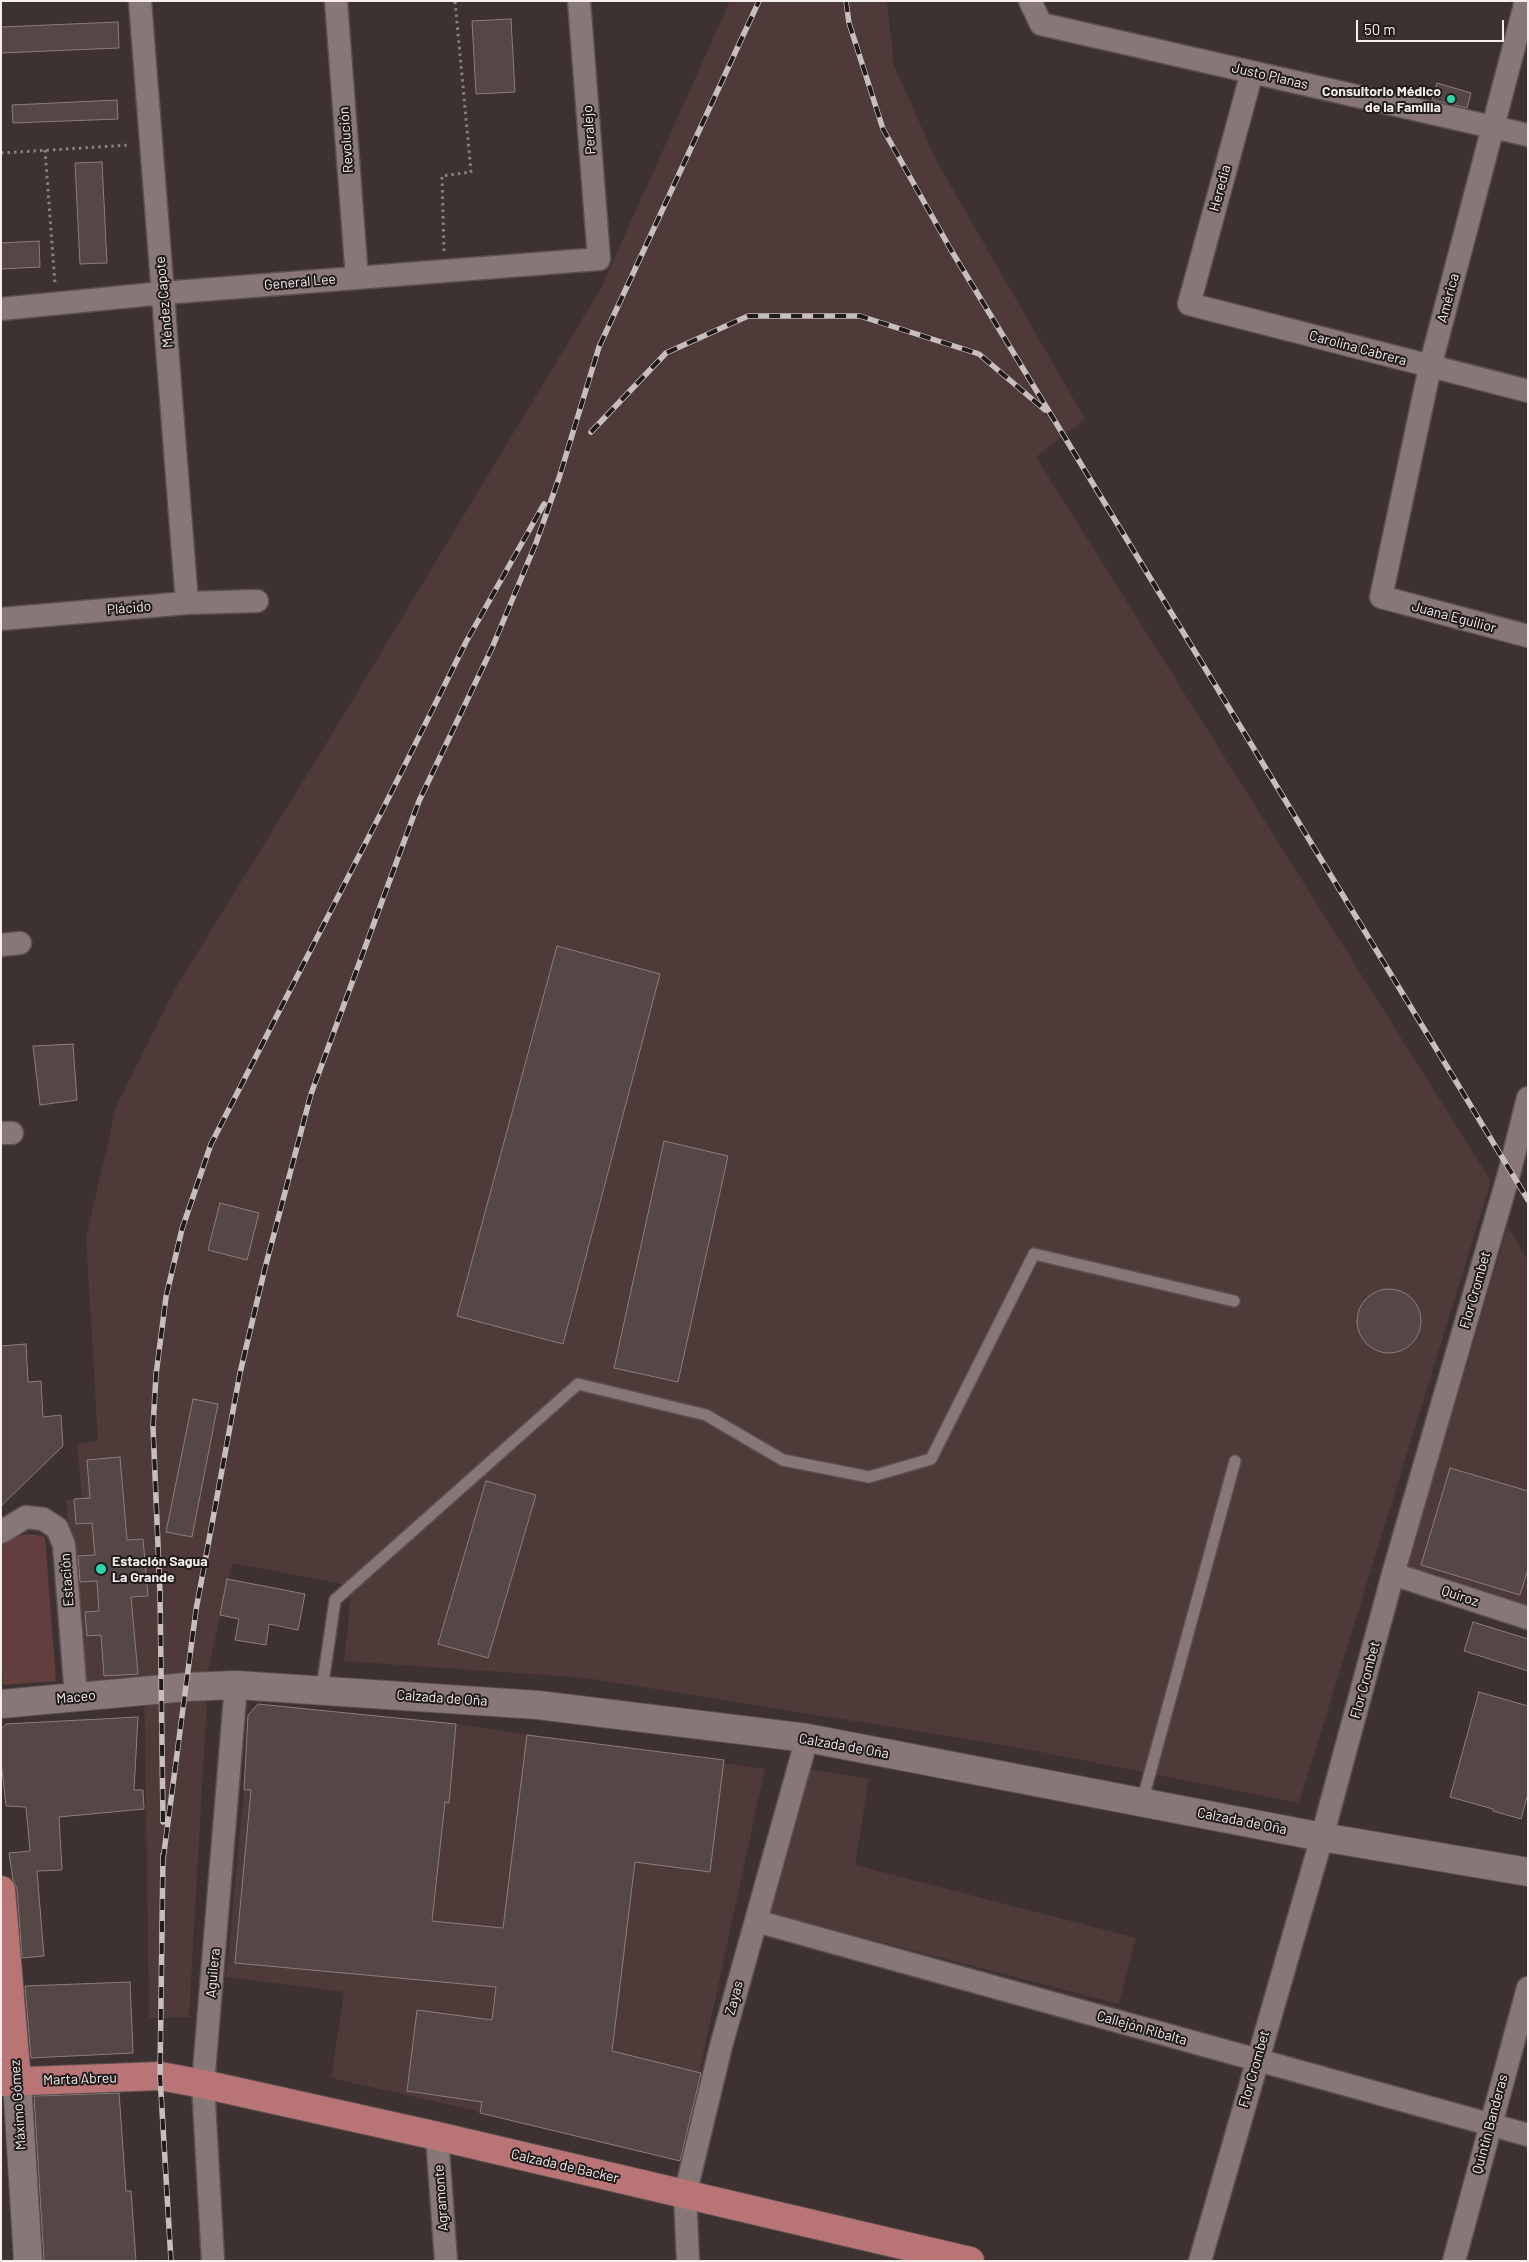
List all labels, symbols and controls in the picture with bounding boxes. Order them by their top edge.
scale bar [1359,10,1506,42]
text: 50 m [1364,20,1396,38]
street label: Justo Planas [1230,59,1310,93]
place label: Consultorio Médico de la Familia [1322,83,1441,115]
marker: Consultorio Médico de la Familia [1445,93,1457,105]
street label: Peralejo [579,105,599,155]
street label: Revolución [335,106,357,174]
street label: Heredia [1206,163,1234,213]
street label: Méndez Capote [152,255,176,349]
street label: General Lee [263,270,337,294]
street label: América [1433,271,1463,325]
street label: Carolina Cabrera [1307,327,1409,369]
street label: Plácido [106,598,152,618]
street label: Juana Eguilior [1410,598,1498,636]
street label: Flor Crombet [1456,1250,1494,1330]
street label: Estación [57,1553,77,1607]
place label: Estación Sagua La Grande [112,1553,208,1585]
marker: Estación Sagua La Grande [94,1562,108,1576]
street label: Quiroz [1439,1582,1481,1610]
street label: Flor Crombet [1347,1639,1383,1721]
street label: Calzada de Oña [396,1686,488,1710]
street label: Maceo [56,1687,96,1707]
street label: Calzada de Oña [798,1730,890,1762]
street label: Calzada de Oña [1196,1804,1288,1838]
street label: Aguilera [202,1948,224,1998]
street label: Zayas [721,1979,747,2017]
street label: Callejón Ribalta [1095,2007,1189,2049]
street label: Flor Crombet [1235,2029,1273,2109]
street label: Máximo Gómez [6,2059,30,2151]
street label: Marta Abreu [43,2069,117,2089]
street label: Quintín Banderas [1469,2072,1511,2176]
street label: Calzada de Backer [509,2145,621,2187]
street label: Agramonte [430,2164,452,2232]

